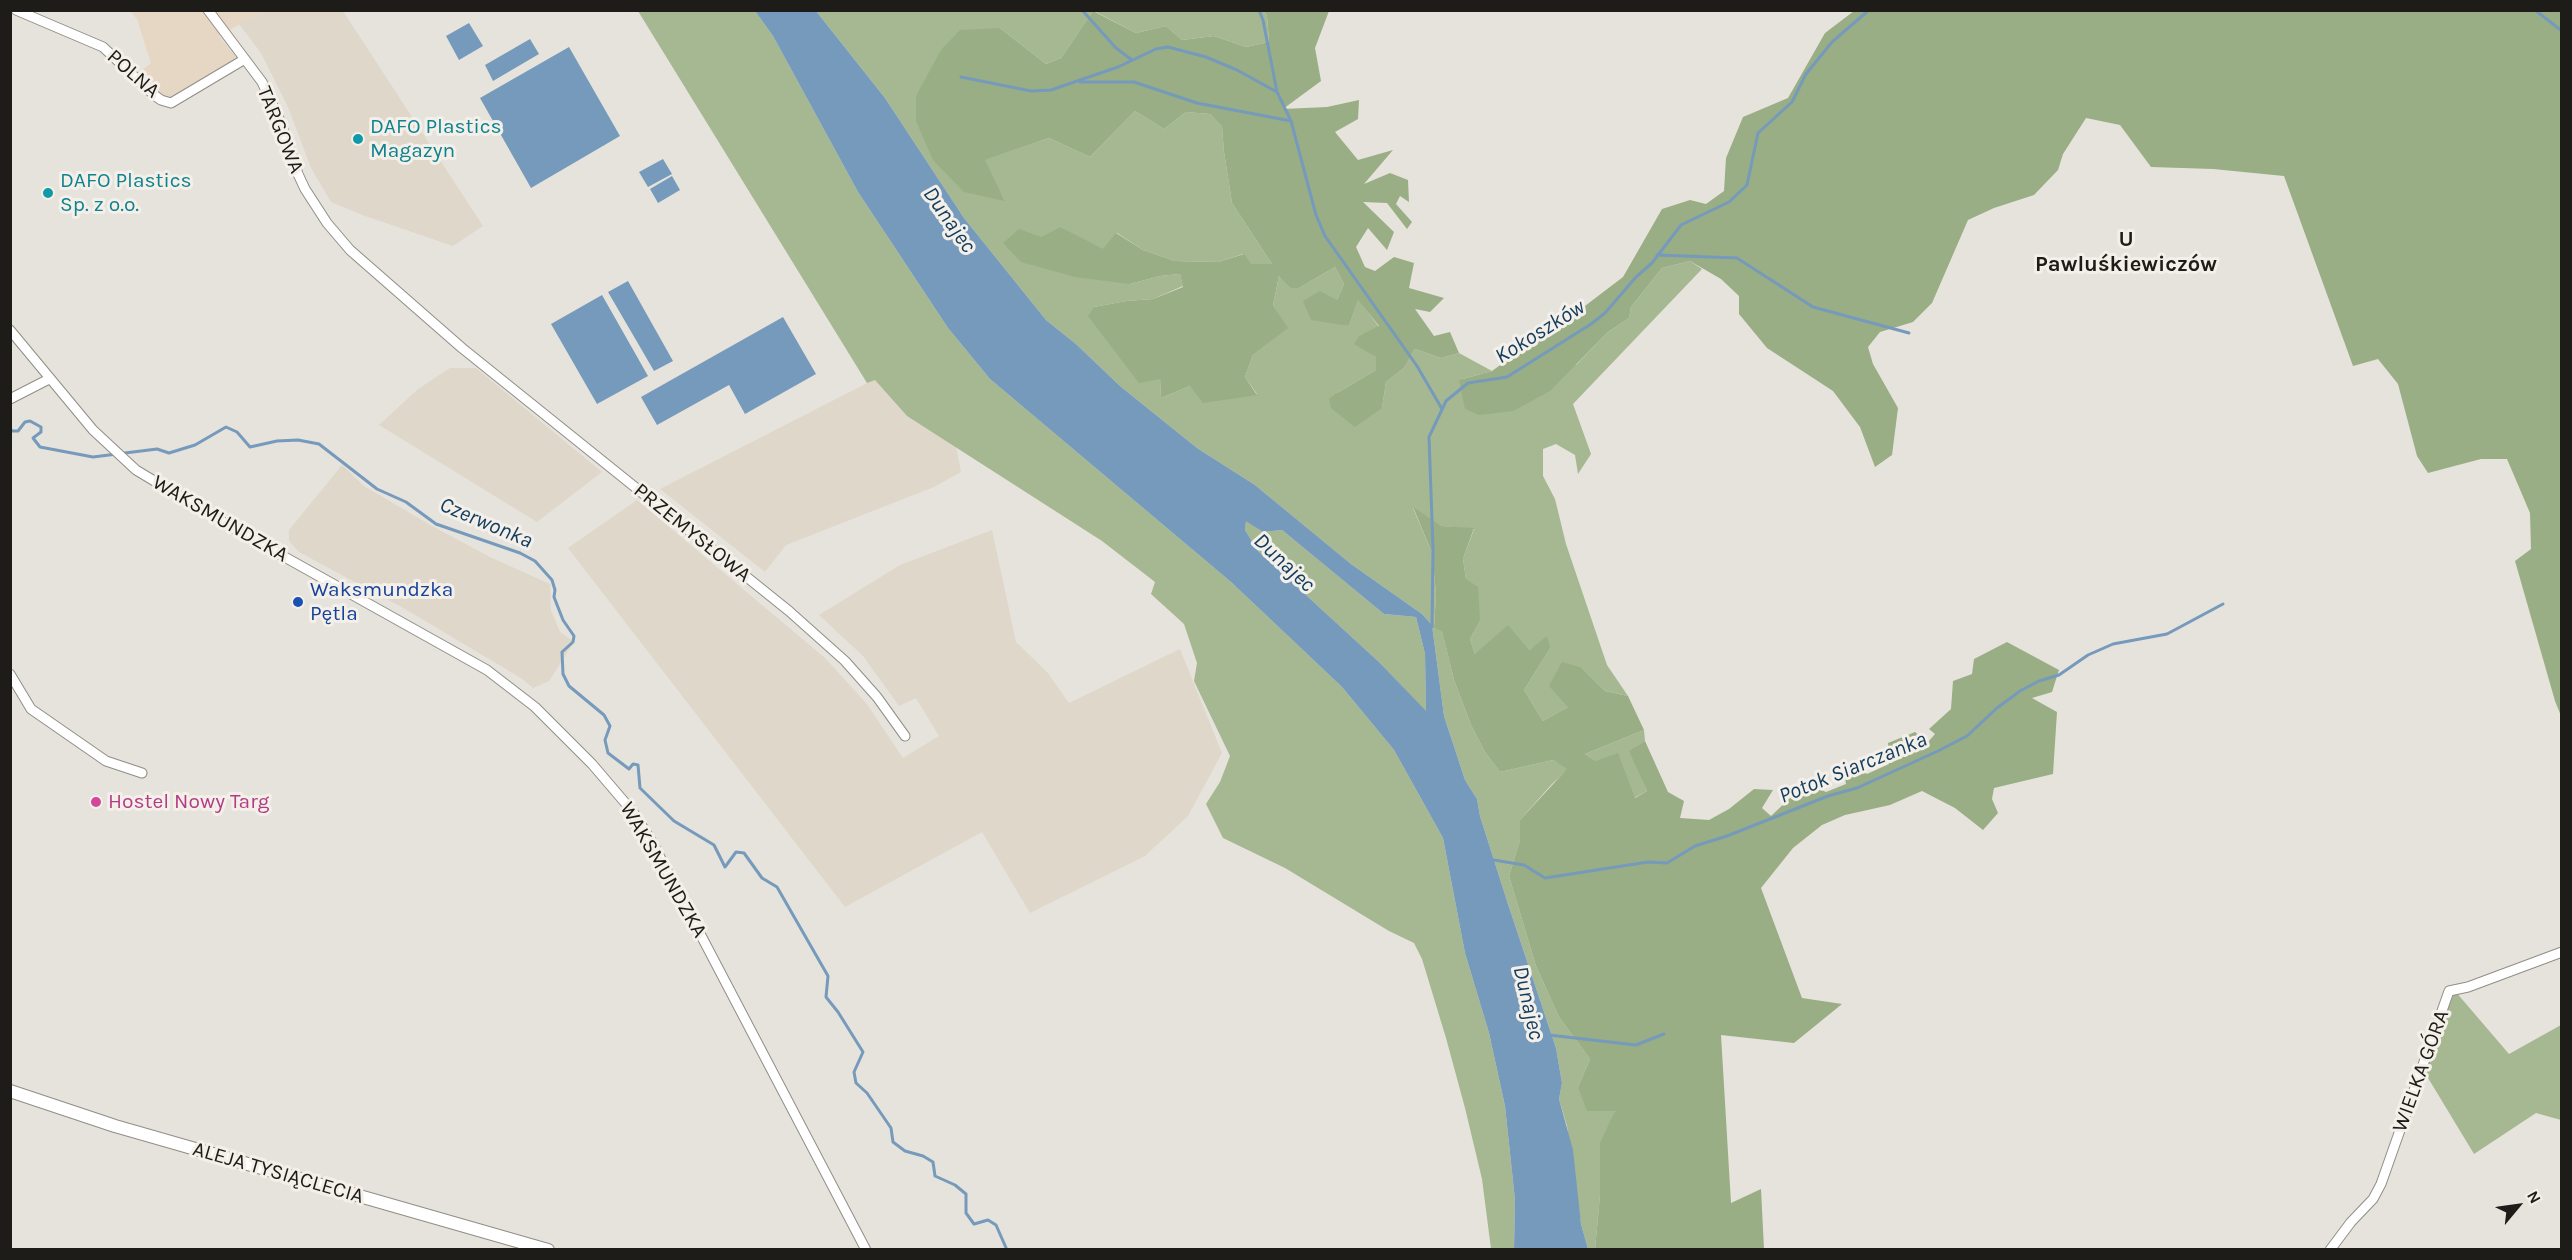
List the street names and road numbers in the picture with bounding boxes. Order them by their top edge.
street label: POLNA [102,44,164,104]
street label: TARGOWA [251,83,309,177]
street label: WAKSMUNDZKA [148,470,292,568]
street label: PRZEMYSŁOWA [628,478,756,588]
street label: WAKSMUNDZKA [614,798,712,942]
street label: WIELKA GÓRA [2387,1007,2455,1135]
street label: ALEJA TYSIĄCLECIA [190,1137,366,1209]

